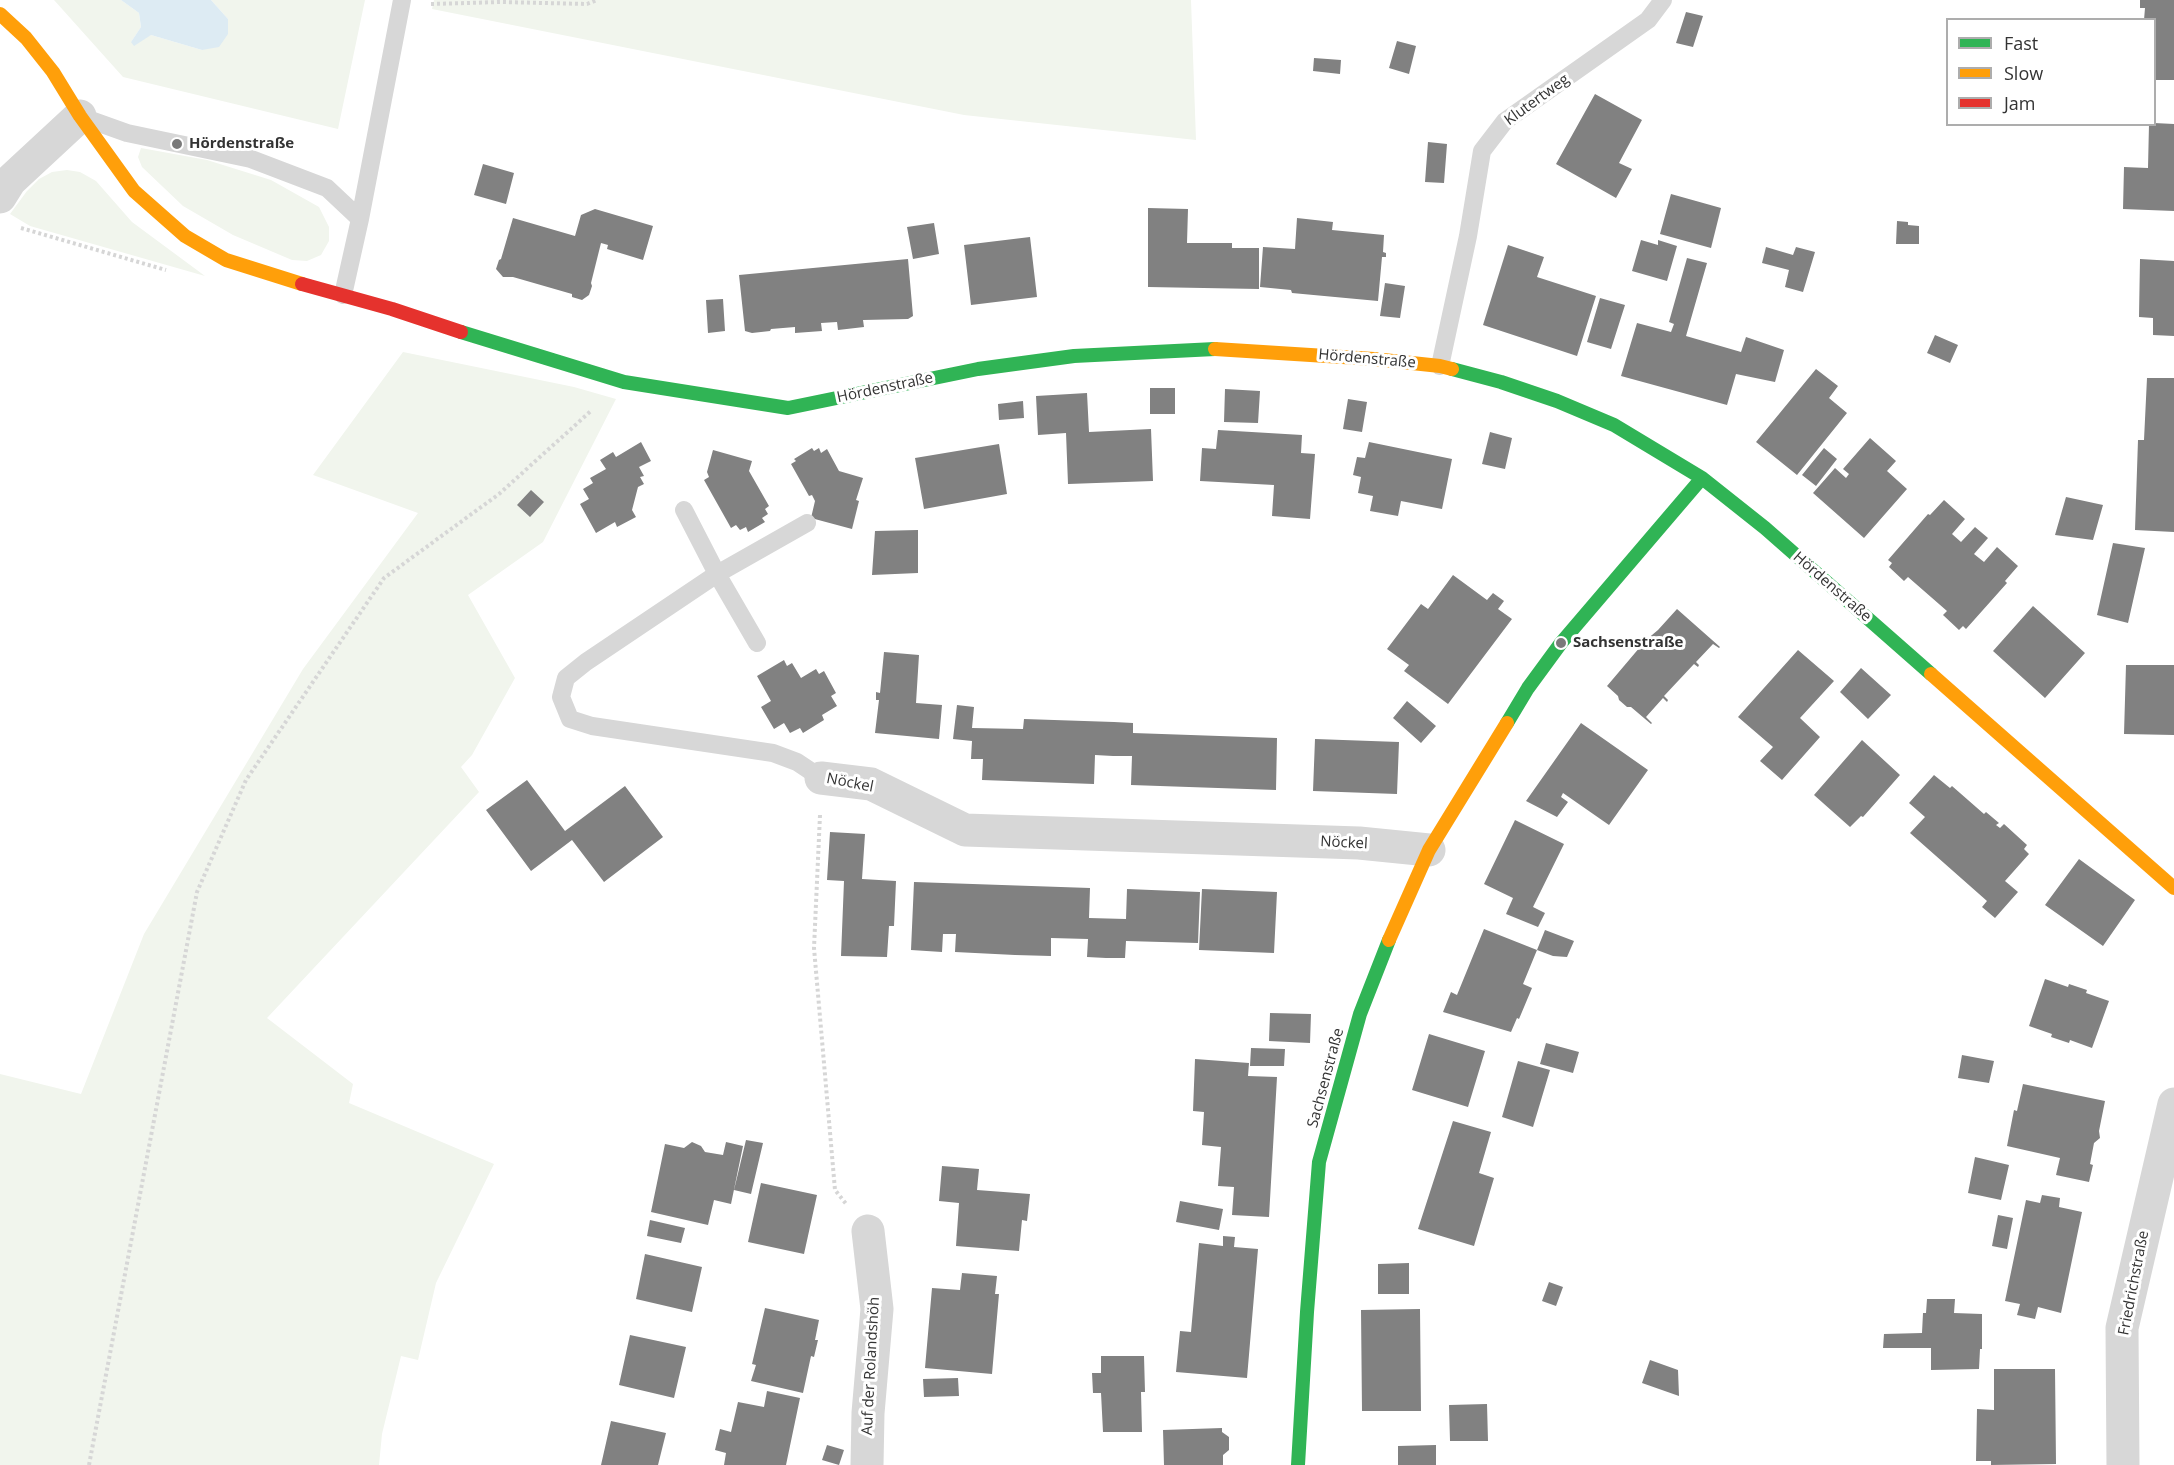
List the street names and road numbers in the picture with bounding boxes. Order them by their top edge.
street label: Klutertweg [1501,70,1573,130]
street label: Hördenstraße [1318,346,1416,372]
street label: Hördenstraße [835,369,935,407]
street label: Hördenstraße [1789,548,1875,626]
street label: Nöckel [825,770,875,796]
street label: Nöckel [1320,833,1368,853]
street label: Sachsenstraße [1304,1026,1348,1130]
street label: Friedrichstraße [2115,1229,2153,1337]
street label: Auf der Rolandshöh [858,1296,884,1436]

